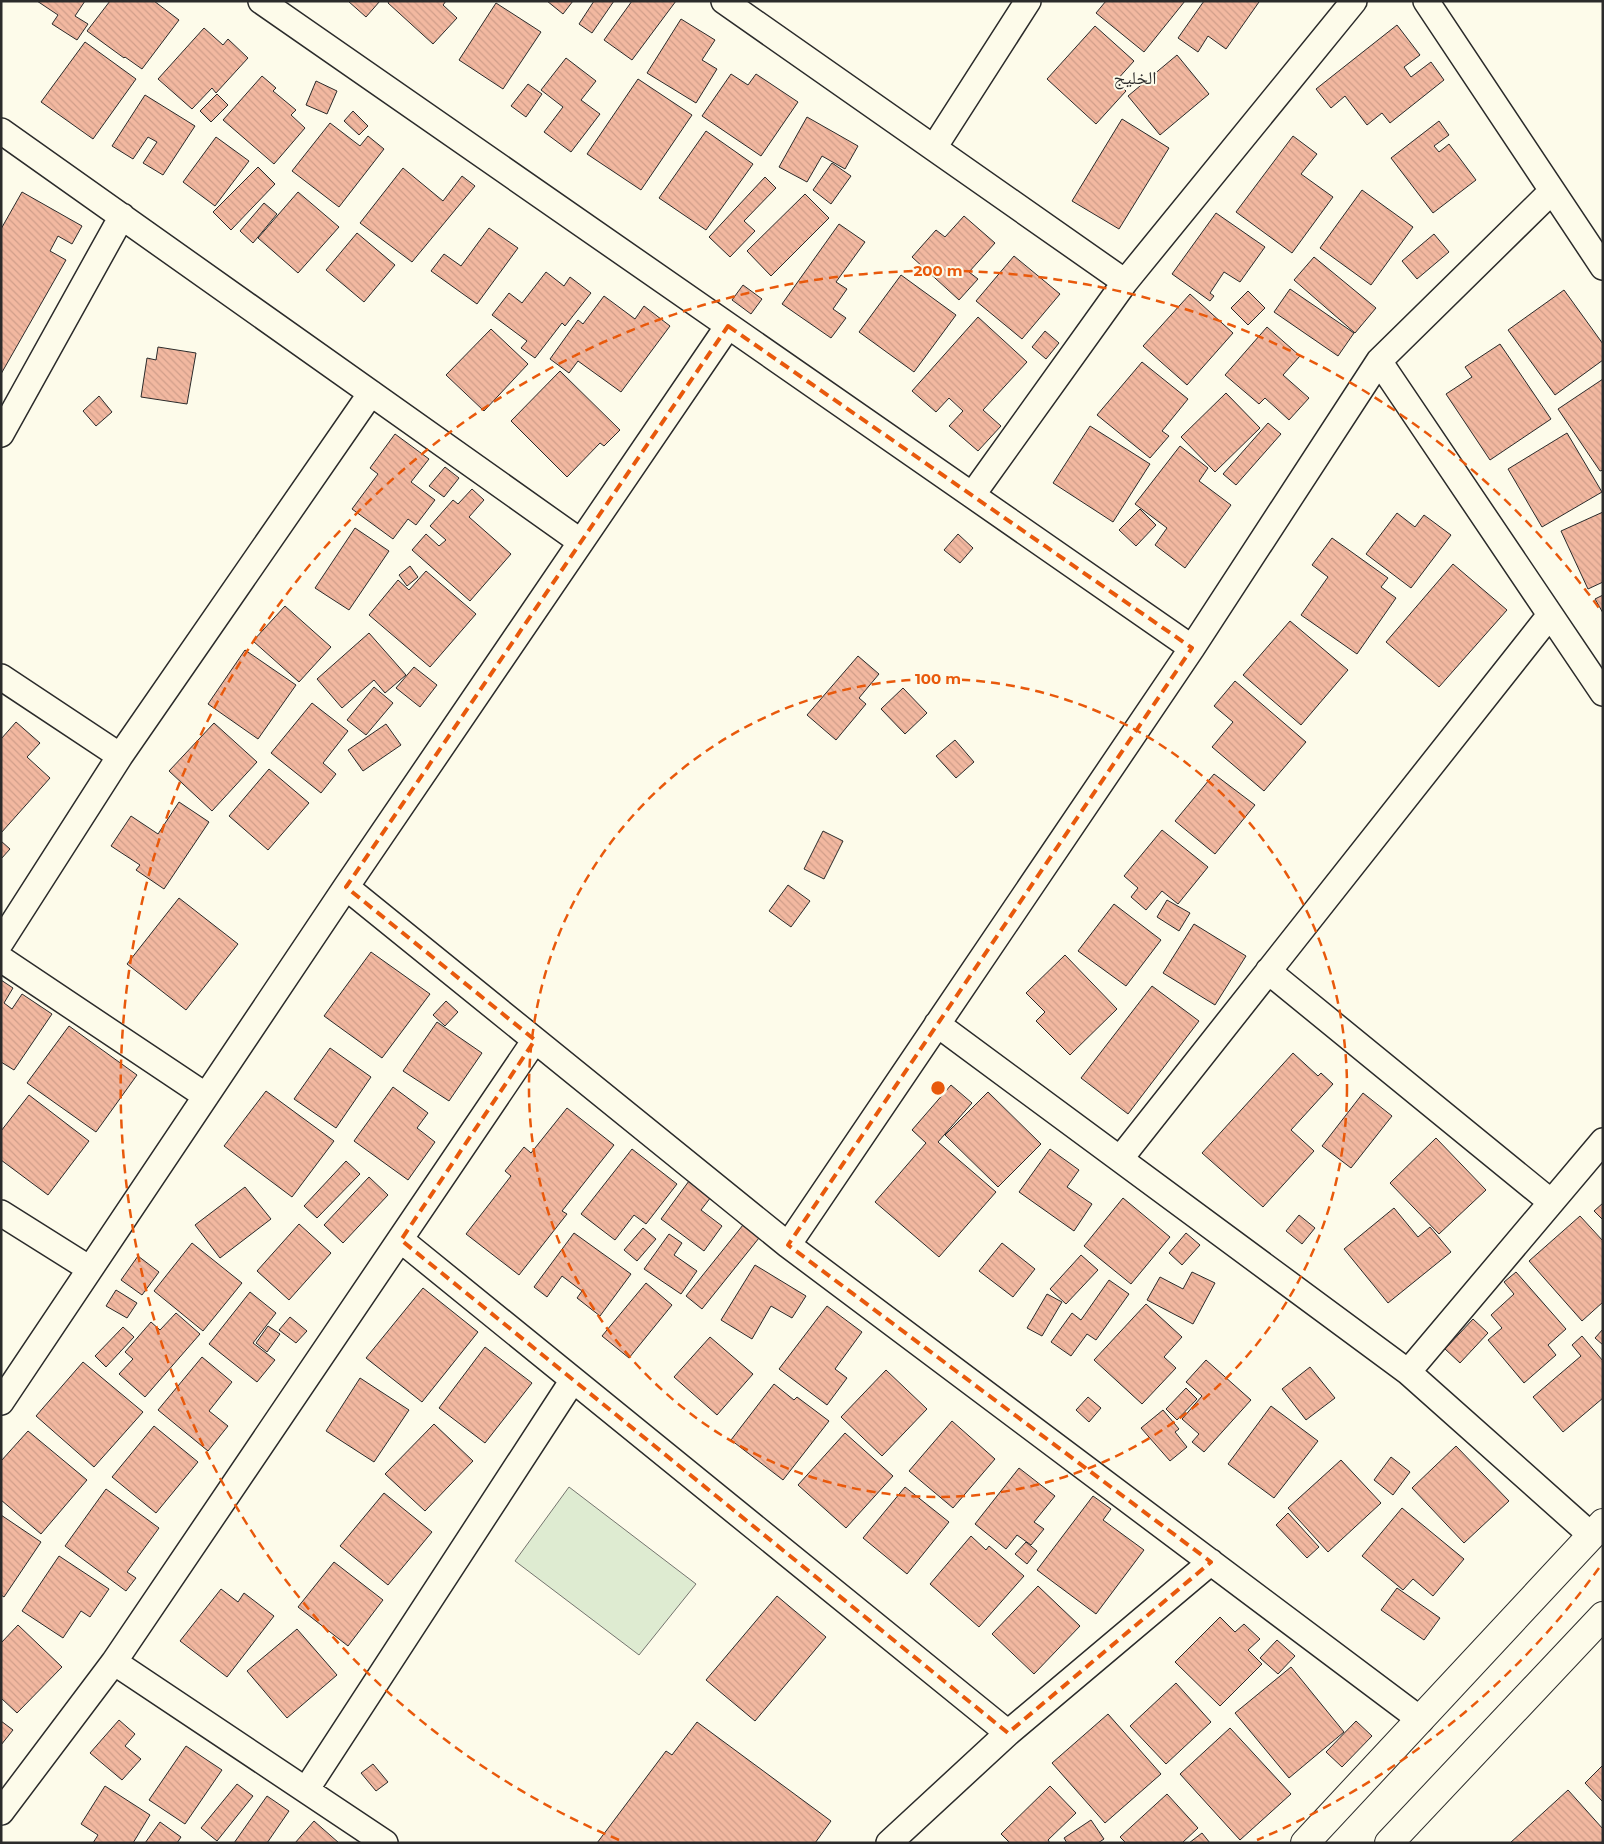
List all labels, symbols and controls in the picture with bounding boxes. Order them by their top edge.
district label: الخليج [1114,67,1156,90]
text: 200 m [913,261,963,280]
text: 100 m [915,669,961,688]
centre of rings [929,1079,947,1097]

